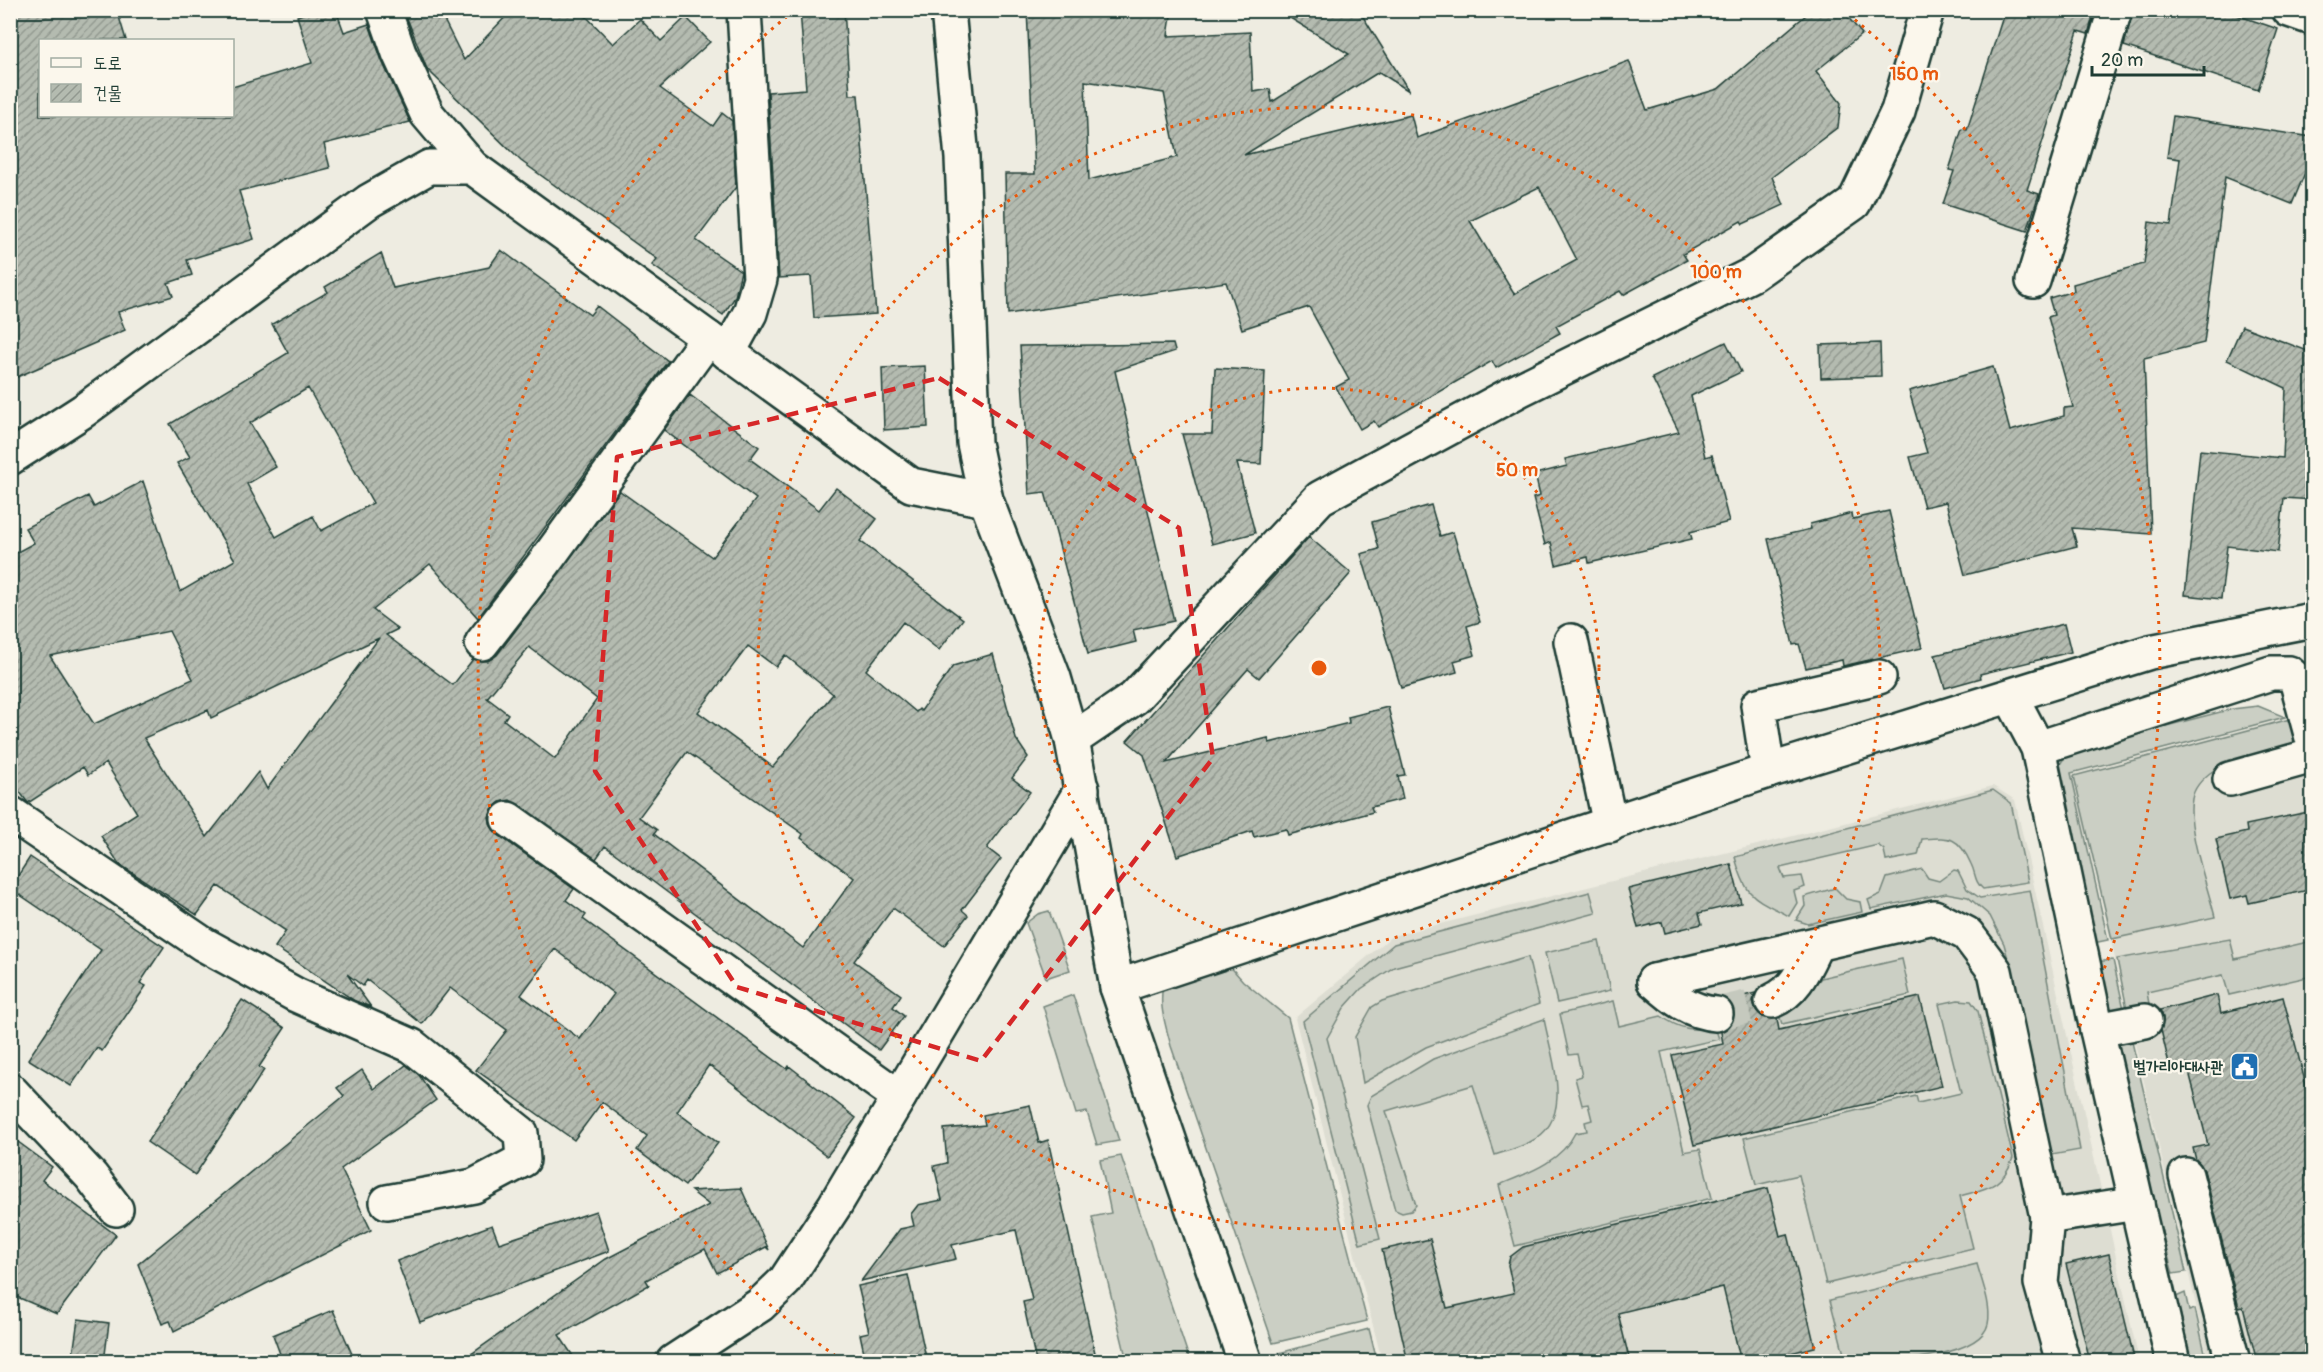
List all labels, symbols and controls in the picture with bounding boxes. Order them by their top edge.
legend [39,39,234,117]
scale bar [2092,39,2204,77]
text: 20 m [2101,49,2143,72]
text: 도로 [93,52,122,75]
text: 150 m [1890,63,1939,86]
text: 건물 [93,82,122,105]
text: 100 m [1690,261,1742,284]
text: 50 m [1496,459,1538,482]
centre of rings [1309,658,1329,678]
public building icon: 벌가리아대사관 [2228,1050,2260,1082]
place label: 벌가리아대사관 [2133,1057,2223,1077]

